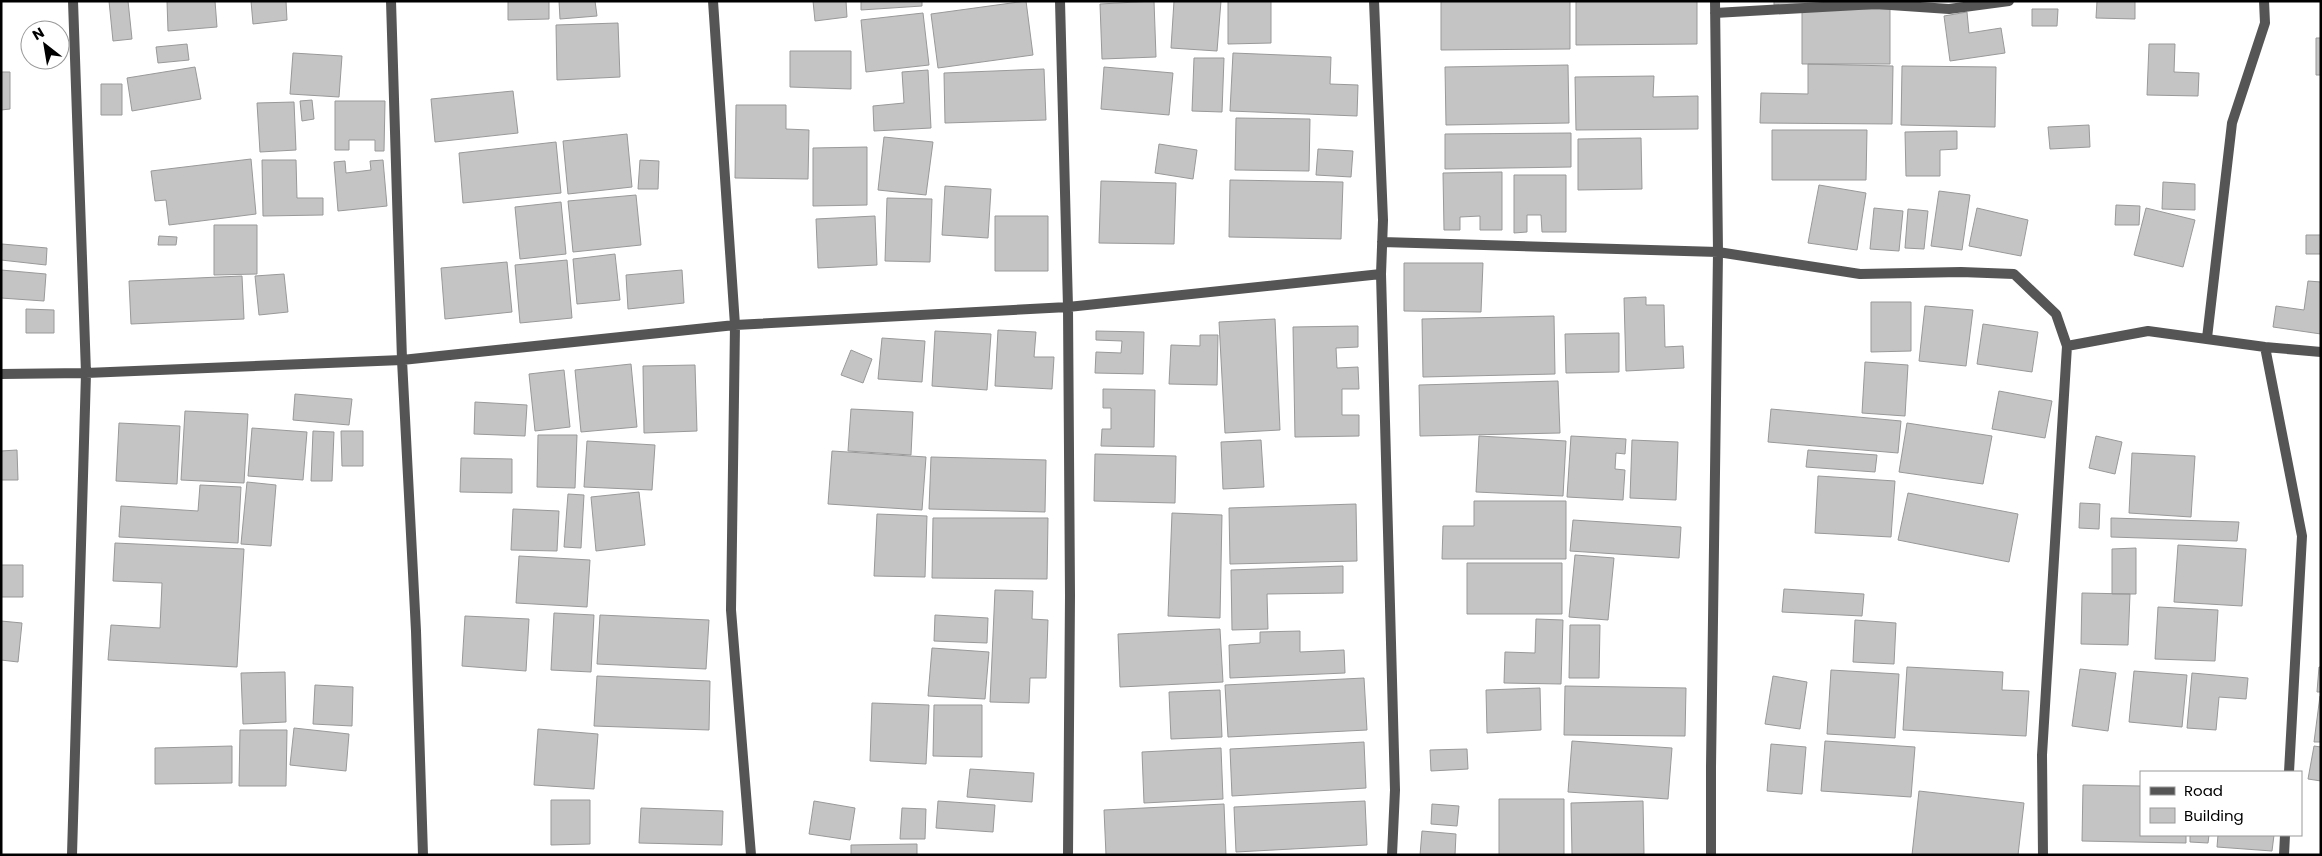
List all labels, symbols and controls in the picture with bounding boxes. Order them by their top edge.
north arrow [20,20,70,70]
text: N [29,23,48,45]
legend [2140,771,2302,836]
text: Road [2184,780,2223,801]
text: Building [2184,805,2244,826]

